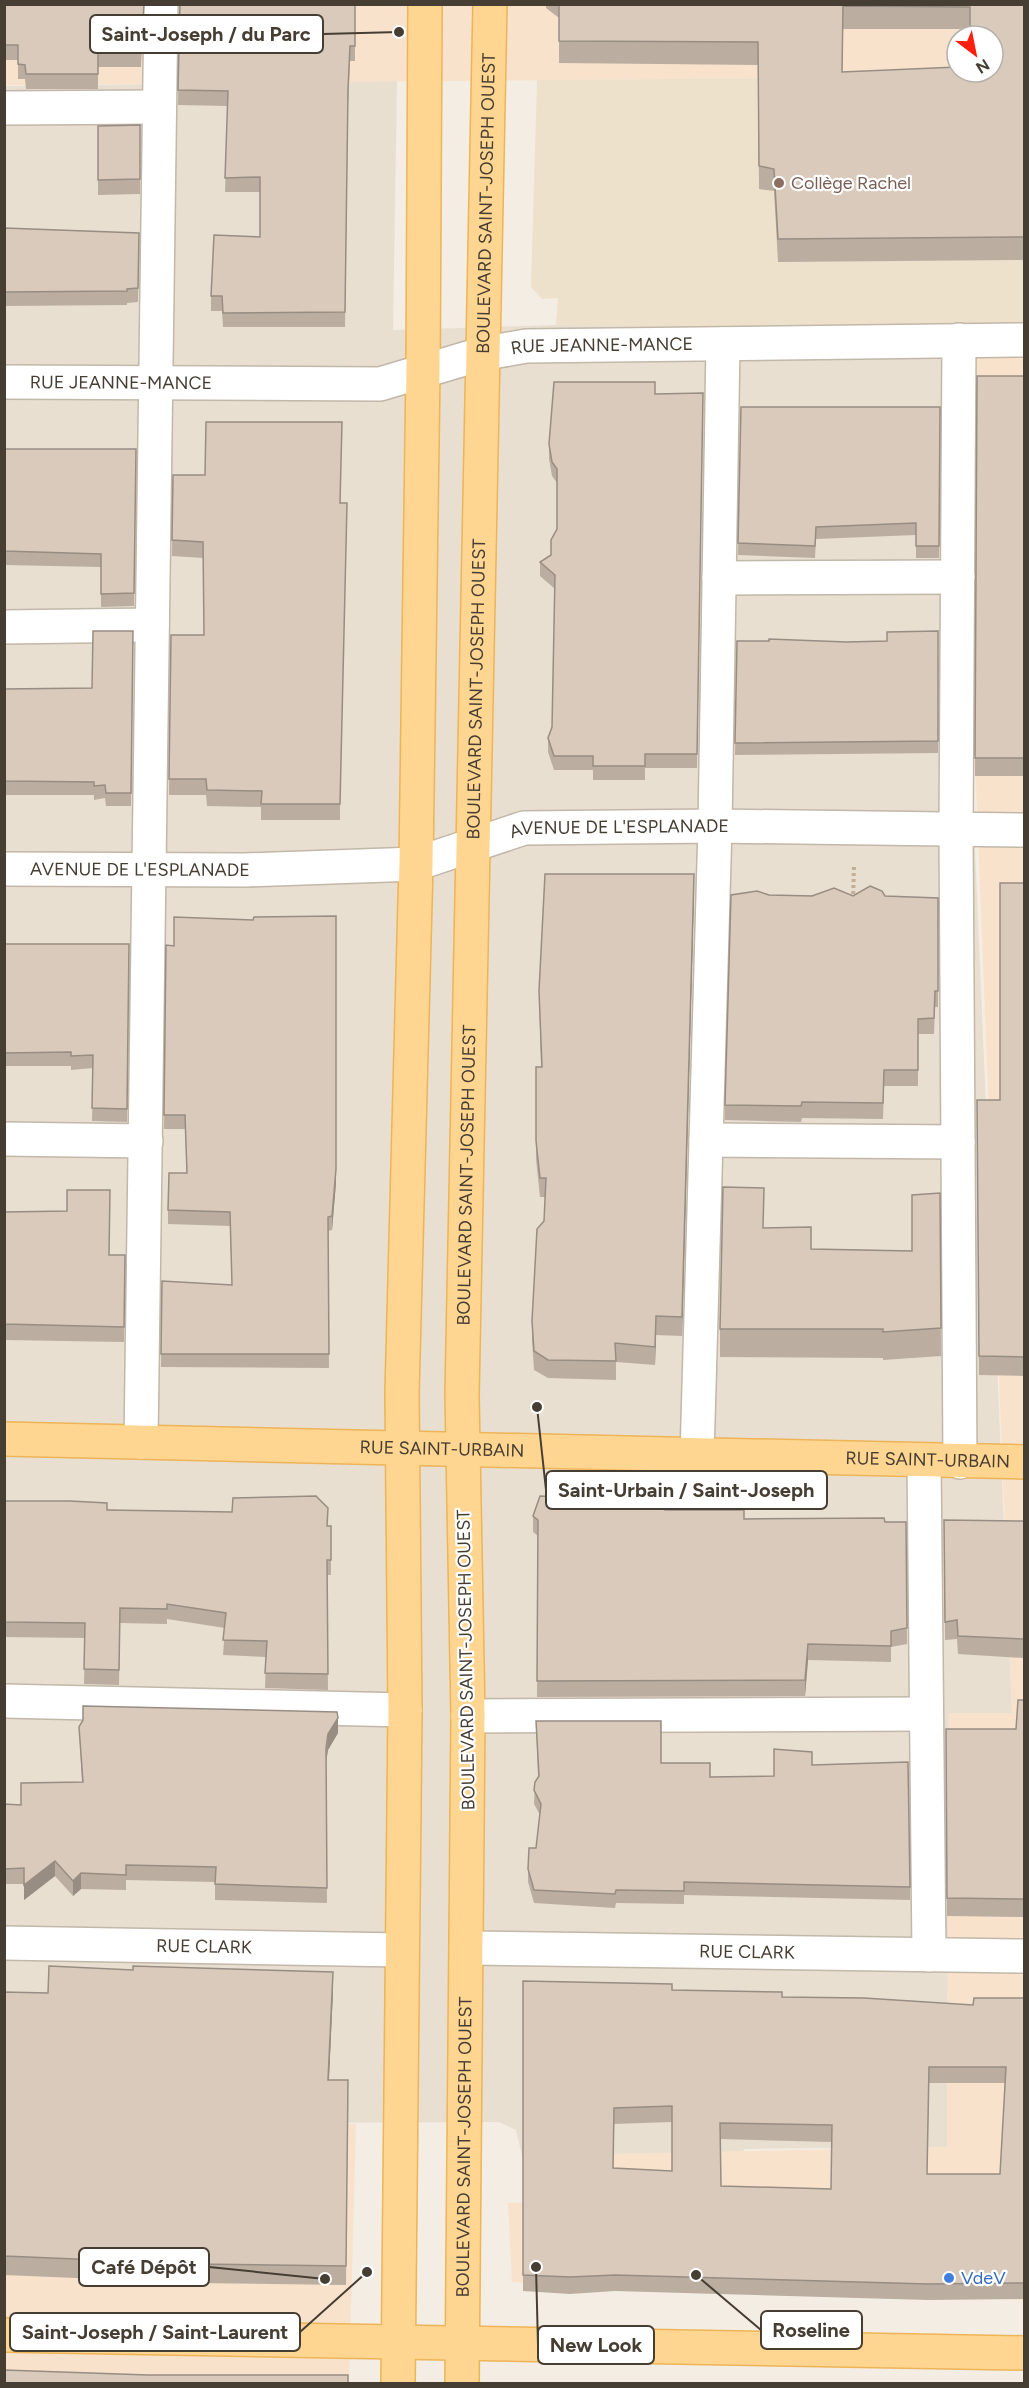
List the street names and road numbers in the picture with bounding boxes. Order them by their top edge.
street label: BOULEVARD SAINT-JOSEPH OUEST [472,53,500,354]
street label: RUE JEANNE-MANCE [509,333,693,359]
street label: RUE JEANNE-MANCE [30,371,212,394]
street label: BOULEVARD SAINT-JOSEPH OUEST [462,538,490,840]
street label: AVENUE DE L'ESPLANADE [506,815,729,843]
street label: AVENUE DE L'ESPLANADE [30,858,250,881]
street label: BOULEVARD SAINT-JOSEPH OUEST [452,1024,480,1326]
street label: RUE SAINT-URBAIN [359,1436,524,1462]
street label: RUE SAINT-URBAIN [845,1447,1010,1473]
street label: BOULEVARD SAINT-JOSEPH OUEST [452,1509,480,1811]
street label: RUE CLARK [156,1935,252,1958]
street label: RUE CLARK [699,1940,795,1964]
street label: BOULEVARD SAINT-JOSEPH OUEST [452,1996,476,2298]

